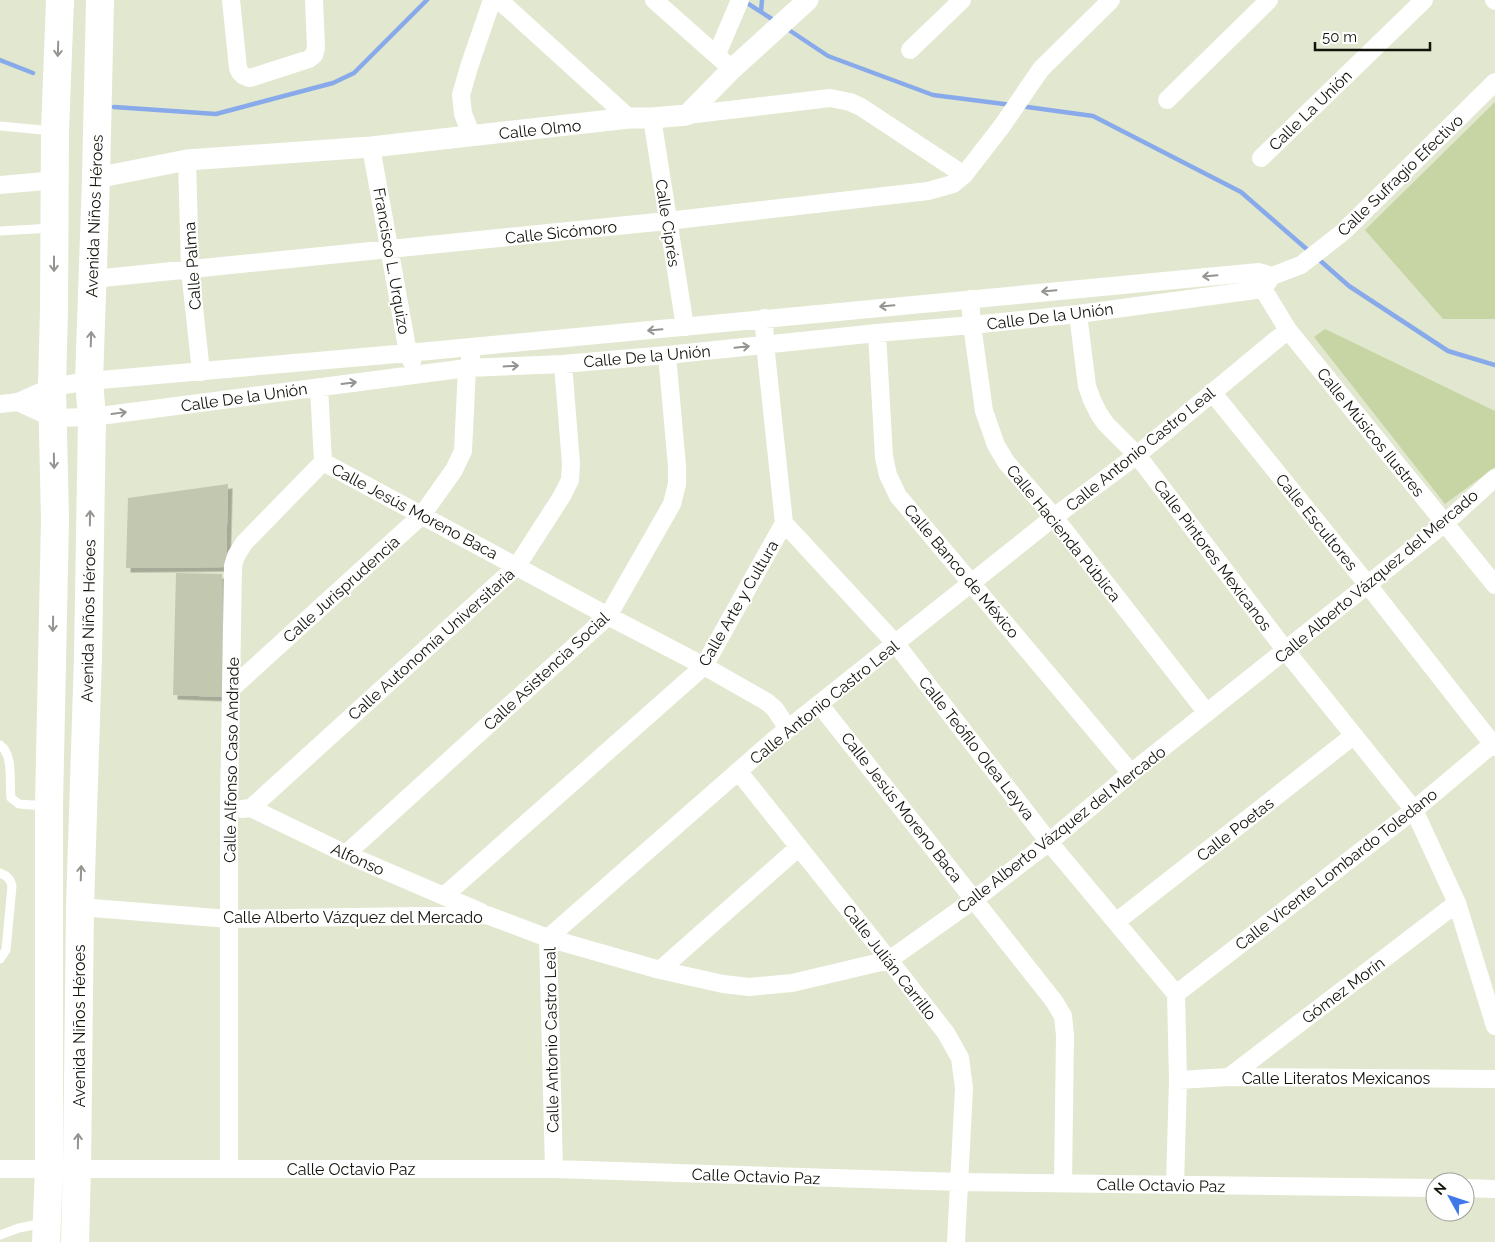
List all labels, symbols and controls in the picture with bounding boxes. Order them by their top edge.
scale bar [1315,20,1430,52]
text: 50 m [1322,28,1357,46]
one-way arrow [53,40,63,56]
street label: Calle La Unión [1265,66,1356,155]
street label: Calle Sufragio Efectivo [1334,111,1467,240]
street label: Calle Olmo [498,116,582,143]
street label: Avenida Niños Héroes [82,134,107,298]
street label: Calle Ciprés [651,178,684,269]
street label: Francisco L. Urquizo [369,186,414,336]
street label: Calle Sicómoro [504,217,618,248]
street label: Calle Palma [180,221,205,311]
one-way arrow [49,255,59,271]
one-way arrow [1203,271,1219,281]
one-way arrow [1041,286,1057,296]
street label: Calle De la Unión [986,299,1115,334]
one-way arrow [879,302,895,311]
one-way arrow [648,325,664,334]
one-way arrow [86,331,95,347]
street label: Calle De la Unión [583,341,711,372]
one-way arrow [734,342,750,352]
one-way arrow [502,361,519,371]
street label: Calle Músicos Ilustres [1313,364,1429,501]
one-way arrow [341,378,357,388]
street label: Calle De la Unión [180,379,309,416]
street label: Calle Antonio Castro Leal [1062,383,1219,515]
one-way arrow [110,408,126,418]
one-way arrow [49,452,59,469]
street label: Calle Jesús Moreno Baca [328,460,501,563]
street label: Calle Hacienda Pública [1003,461,1125,606]
street label: Calle Escultores [1272,470,1362,575]
street label: Calle Pintores Mexicanos [1150,476,1276,635]
street label: Calle Alberto Vázquez del Mercado [1271,486,1482,667]
street label: Calle Banco de México [900,500,1023,642]
one-way arrow [85,511,95,527]
street label: Calle Jurisprudencia [279,532,403,647]
street label: Calle Arte y Cultura [695,537,782,670]
street label: Avenida Niños Héroes [78,539,99,703]
street label: Calle Autonomía Universitaria [344,565,518,724]
street label: Calle Asistencia Social [480,608,613,734]
one-way arrow [48,615,58,631]
street label: Calle Antonio Castro Leal [746,636,903,768]
street label: Calle Alfonso Caso Andrade [220,657,243,863]
street label: Calle Teófilo Olea Leyva [915,673,1039,824]
street label: Calle Jesús Moreno Baca [837,728,966,886]
street label: Calle Alberto Vázquez del Mercado [953,742,1169,917]
street label: Calle Vicente Lombardo Toledano [1232,785,1441,954]
street label: Calle Poetas [1193,793,1278,865]
street label: Alfonso [328,839,387,880]
one-way arrow [76,866,85,882]
street label: Calle Julián Carrillo [839,901,941,1024]
street label: Calle Alberto Vázquez del Mercado [223,908,483,927]
street label: Avenida Niños Héroes [70,944,89,1108]
street label: Calle Antonio Castro Leal [540,946,563,1133]
street label: Gómez Morín [1298,953,1388,1028]
street label: Calle Literatos Mexicanos [1242,1069,1431,1088]
one-way arrow [73,1133,82,1149]
street label: Calle Octavio Paz [287,1160,415,1179]
street label: Calle Octavio Paz [691,1165,821,1188]
north arrow [1425,1172,1475,1222]
street label: Calle Octavio Paz [1097,1175,1226,1196]
text: N [1430,1179,1450,1198]

